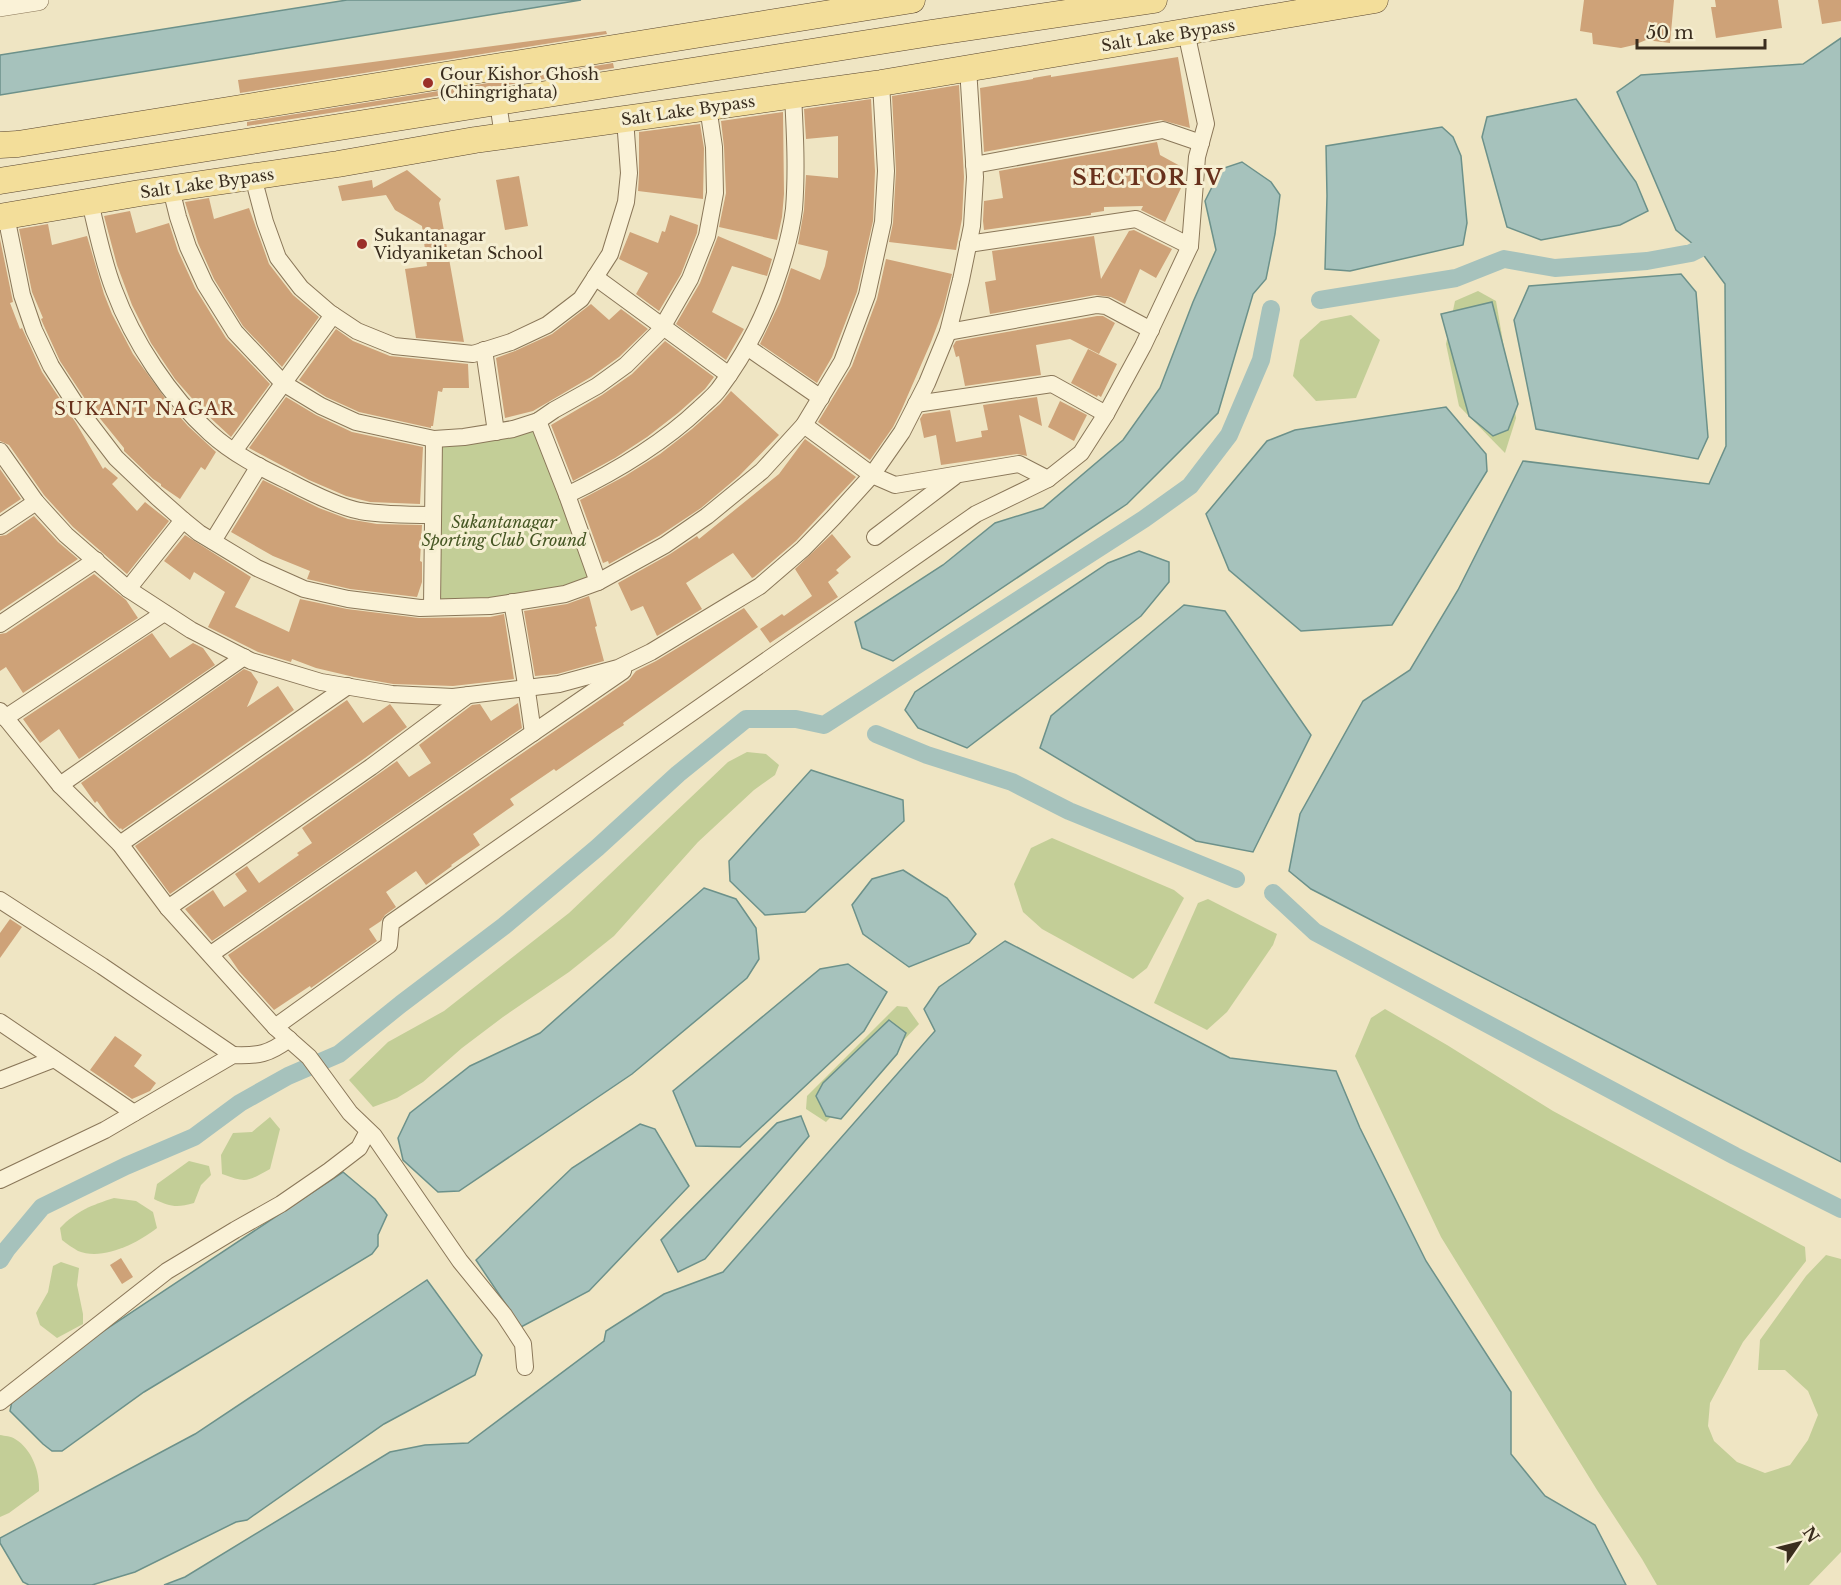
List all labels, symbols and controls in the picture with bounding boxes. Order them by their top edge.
scale bar [1637,12,1764,50]
street label: Salt Lake Bypass [1100,15,1236,55]
text: 50 m [1646,22,1694,44]
place label: Gour Kishor Ghosh (Chingrighata) [440,64,599,102]
marker: Gour Kishor Ghosh (Chingrighata) [421,76,435,90]
street label: Salt Lake Bypass [620,91,756,129]
street label: Salt Lake Bypass [139,164,275,202]
district label: SECTOR IV [1072,164,1224,191]
place label: Sukantanagar Vidyaniketan School [373,225,543,263]
marker: Sukantanagar Vidyaniketan School [355,237,369,251]
district label: SUKANT NAGAR [54,398,236,420]
park label: Sukantanagar Sporting Club Ground [421,512,587,550]
north arrow [1769,1513,1829,1573]
text: N [1799,1522,1824,1546]

